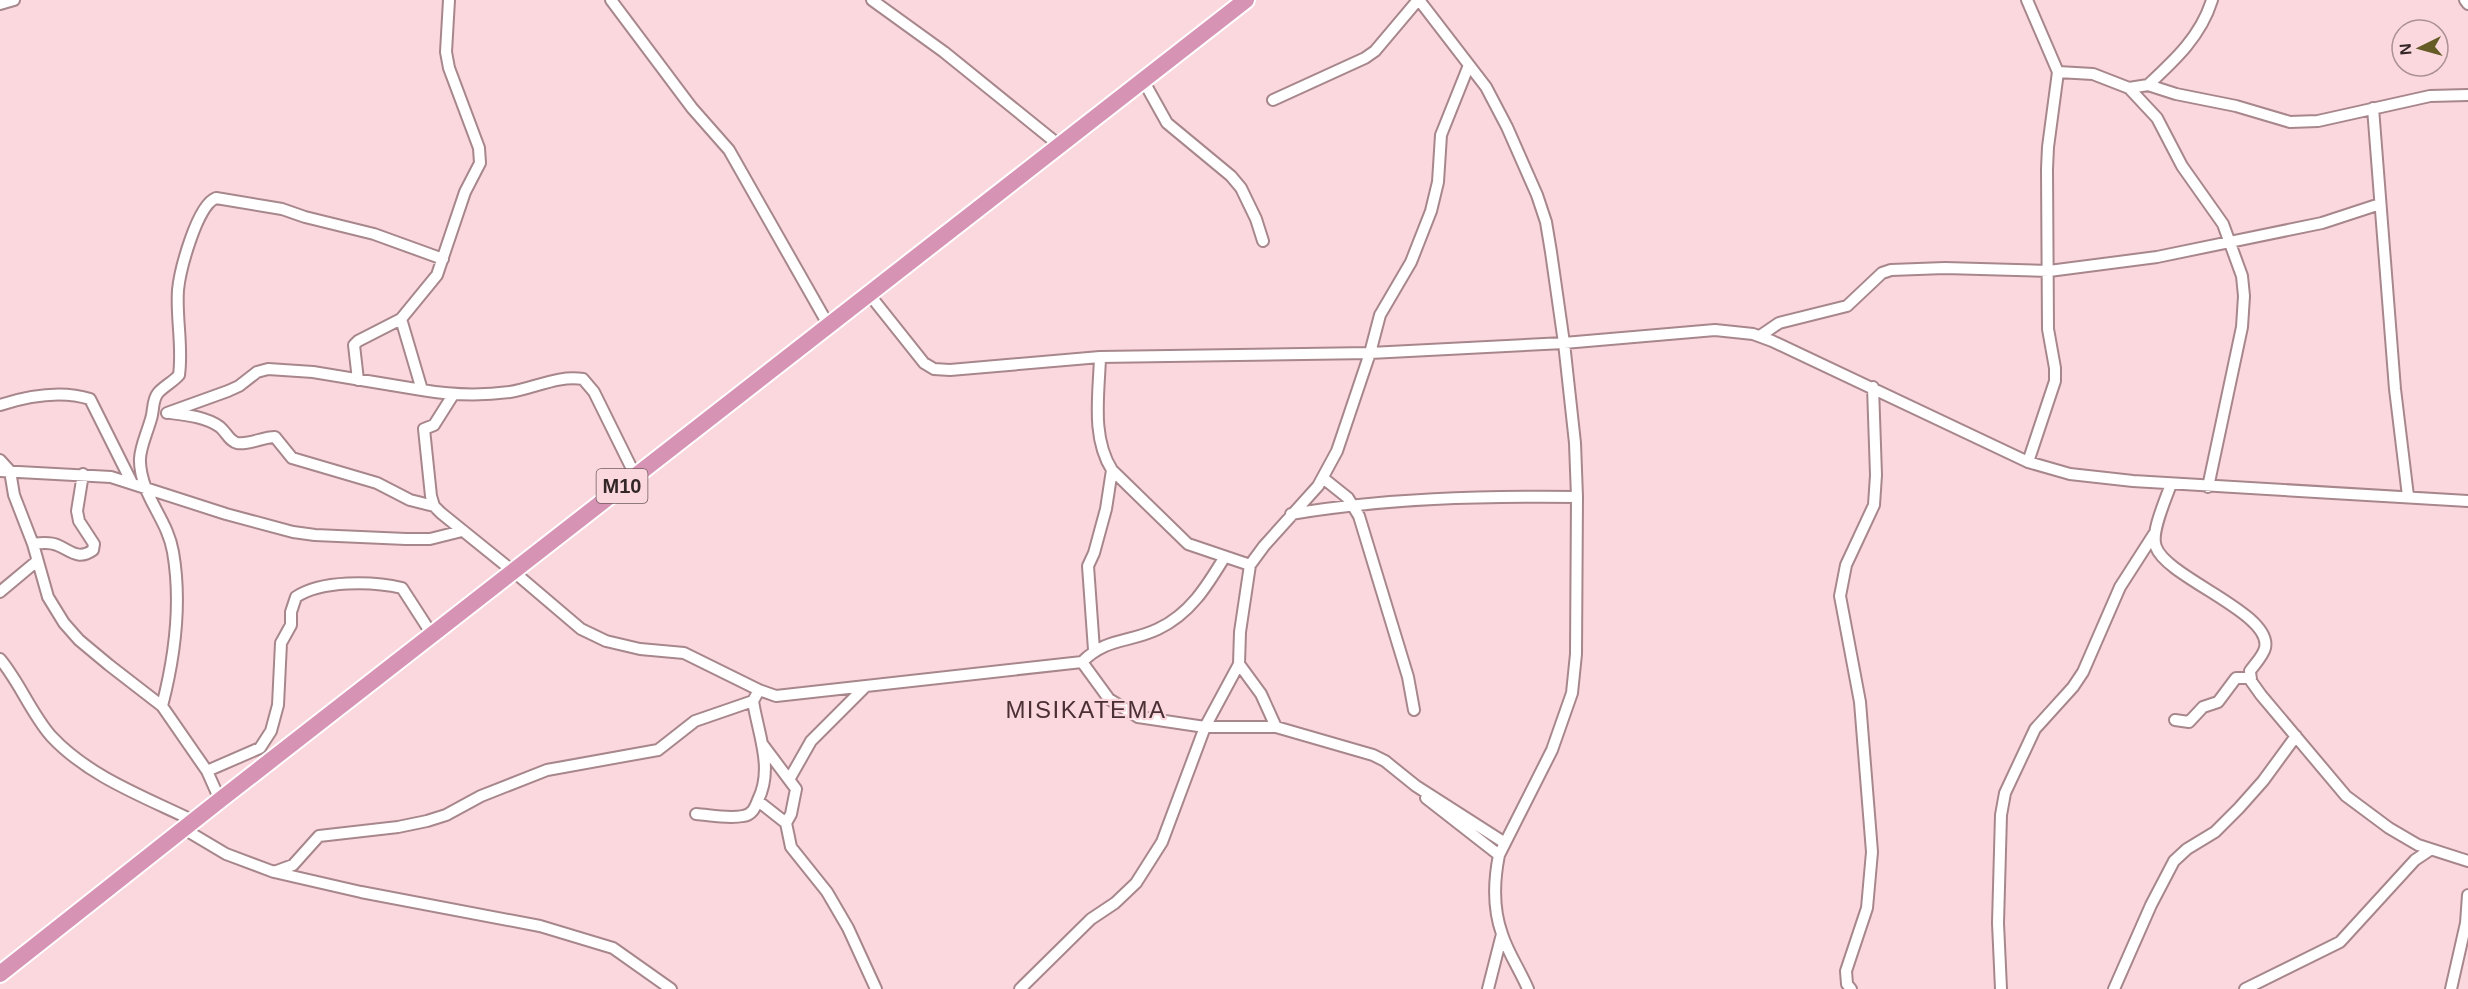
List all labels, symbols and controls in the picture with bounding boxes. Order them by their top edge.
north arrow [2390,18,2450,78]
text: N [2397,43,2415,56]
road number: M10 [596,469,648,503]
district label: MISIKATEMA [1005,696,1167,723]

